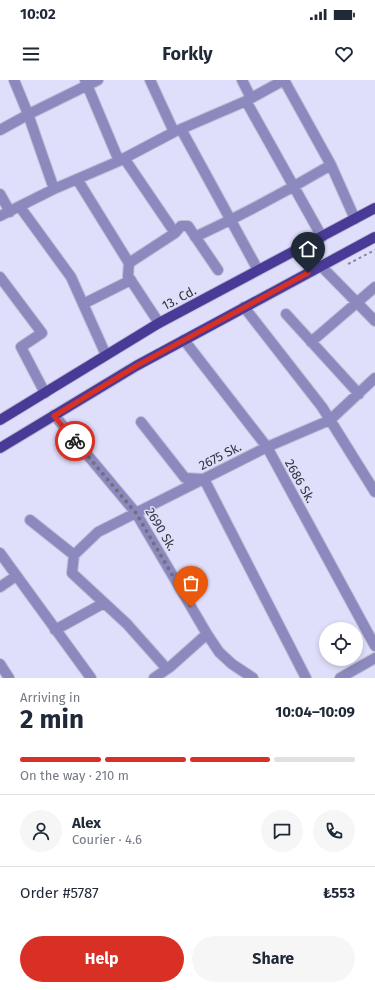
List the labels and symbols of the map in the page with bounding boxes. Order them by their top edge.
pin [291,232,325,273]
street label: 13. Cd. [159,283,199,313]
courier [55,421,95,461]
street label: 2675 Sk. [196,439,244,473]
street label: 2686 Sk. [282,456,318,506]
street label: 2690 Sk. [142,505,180,553]
pin [174,566,208,607]

